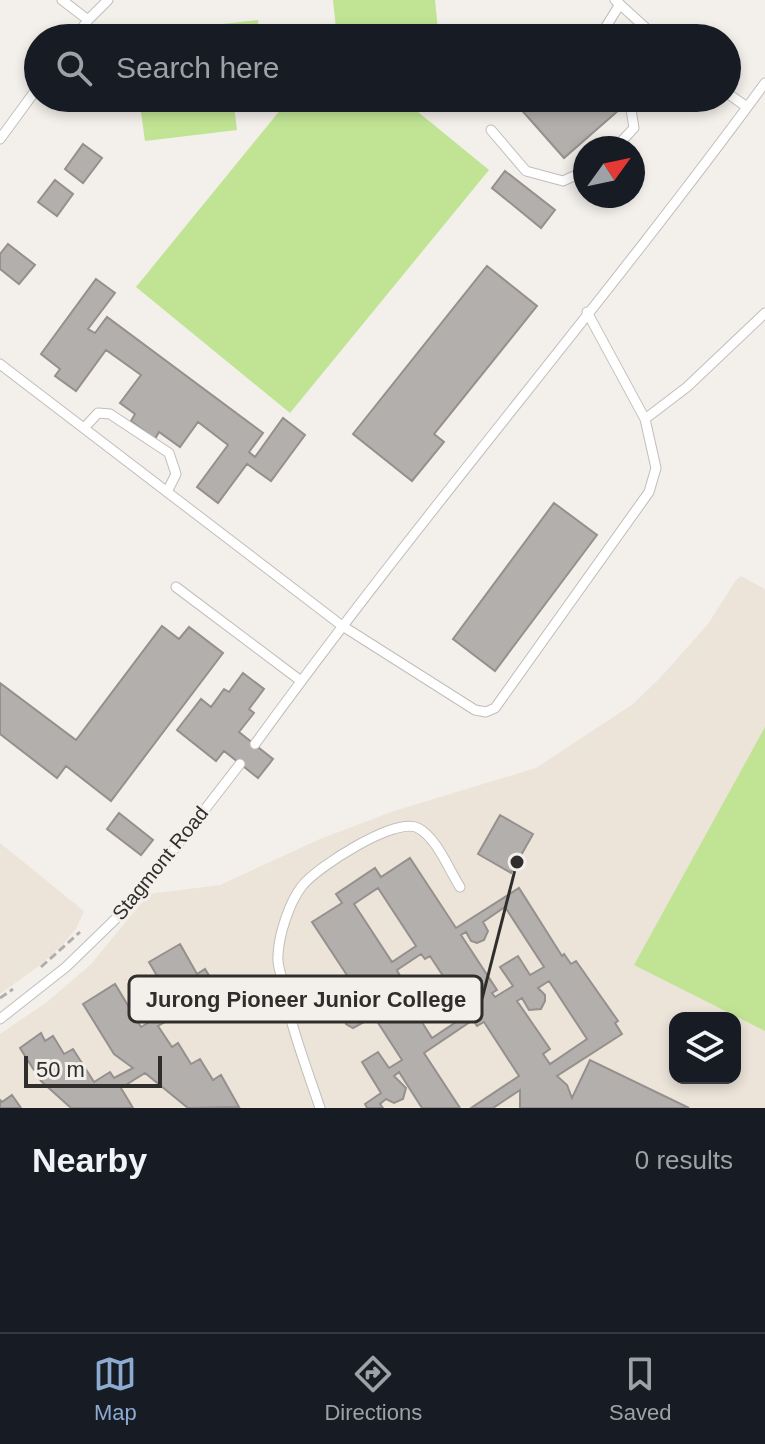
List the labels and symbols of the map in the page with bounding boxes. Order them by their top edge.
north arrow [573,136,645,208]
street label: Stagmont Road [108,802,212,924]
callout: Jurong Pioneer Junior College [129,976,482,1022]
text: Jurong Pioneer Junior College [146,987,466,1012]
scale bar [24,1052,162,1088]

